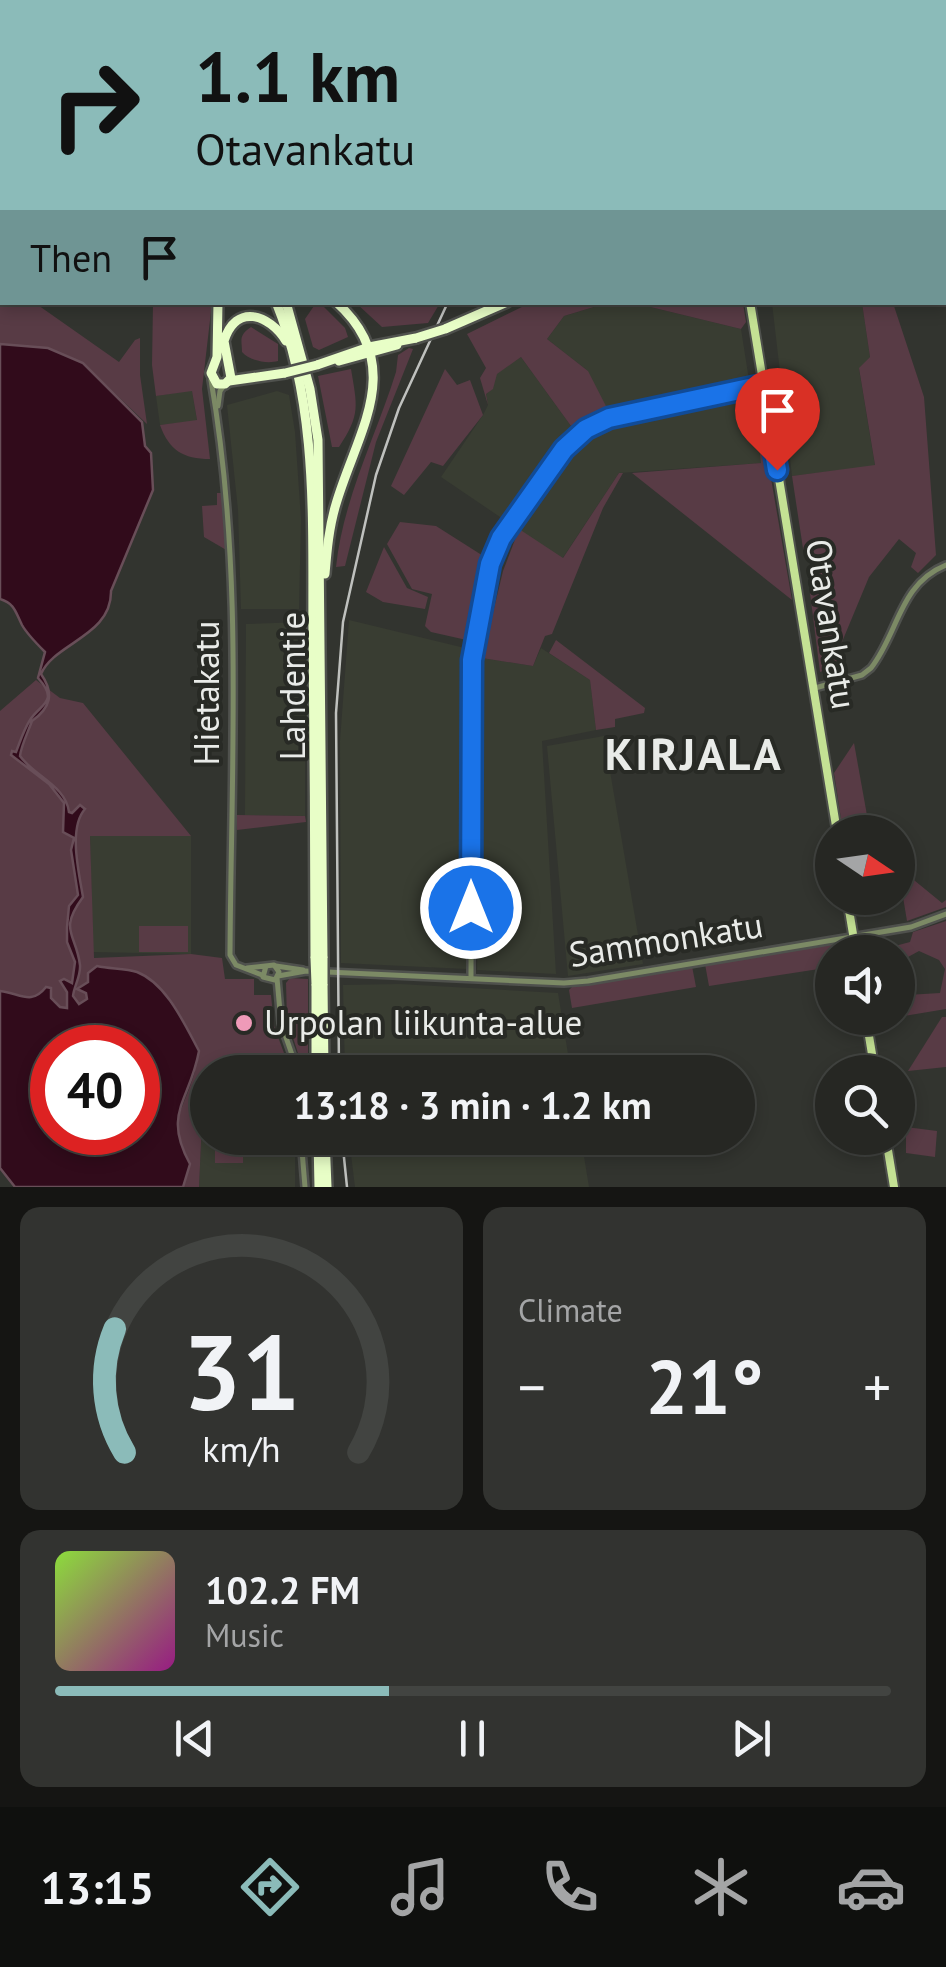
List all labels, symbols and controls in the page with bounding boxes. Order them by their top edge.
text: 1.1 km [195,31,400,121]
icon: right [30,40,160,170]
text: Otavankatu [195,119,415,177]
icon: arrive [132,230,187,285]
text: Then [30,233,112,282]
pin [735,368,820,471]
icon: arrive [750,383,805,438]
street label: Otavankatu [796,536,868,712]
street label: Lahdentie [269,612,315,760]
street label: Hietakatu [183,621,229,765]
district label: KIRJALA [605,724,783,782]
north arrow [815,815,915,915]
map controls [815,815,915,1155]
position arrow [419,856,523,960]
street label: Sammonkatu [566,901,766,977]
button: sound [815,935,915,1035]
place label: Urpolan liikunta-alue [264,999,582,1045]
marker: Urpolan liikunta-alue [233,1012,255,1034]
speed limit sign: 40 [30,1025,160,1155]
button: search [815,1055,915,1155]
text: 13:18 · 3 min · 1.2 km [293,1080,652,1129]
text: Climate [518,1289,623,1331]
text: 31 [183,1304,300,1439]
text: 21° [646,1338,763,1435]
text: − [518,1351,546,1422]
text: + [863,1351,891,1422]
text: km/h [202,1426,281,1472]
text: 102.2 FM [205,1565,360,1614]
text: Music [205,1614,284,1656]
icon: previous [167,1711,222,1766]
icon: pause [445,1711,500,1766]
icon: next [724,1711,779,1766]
icon: directions [235,1852,305,1922]
icon: music [385,1852,455,1922]
icon: phone [535,1852,605,1922]
icon: climate [686,1852,756,1922]
icon: car [836,1852,906,1922]
text: 13:15 [40,1858,154,1916]

